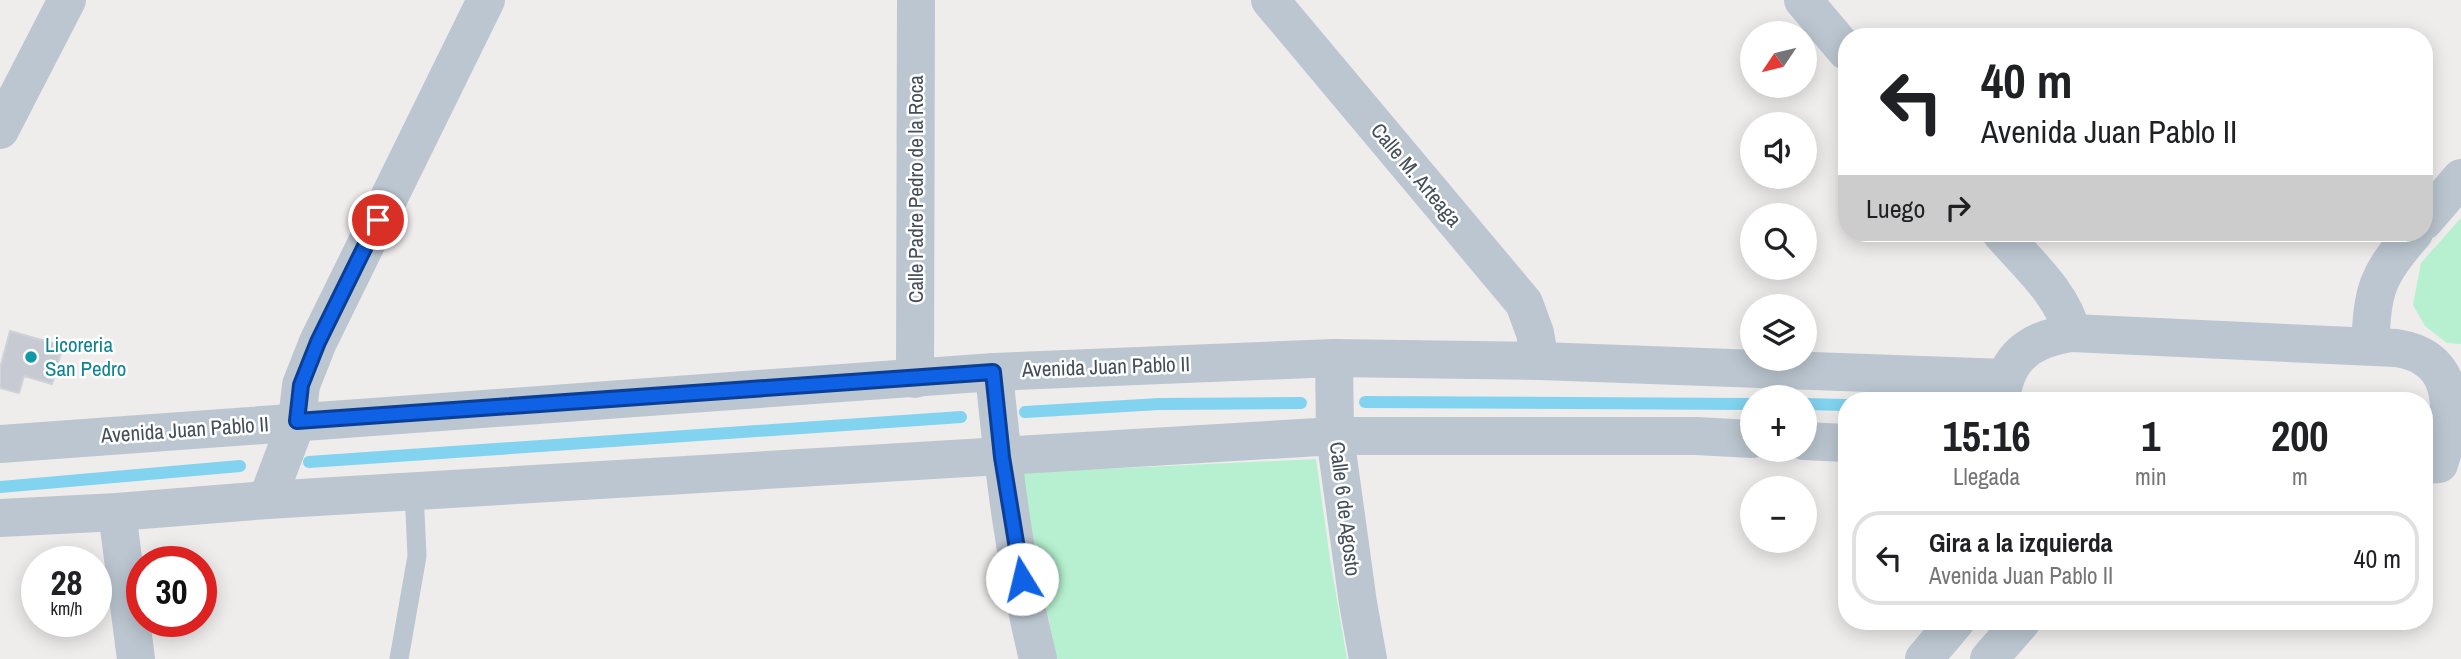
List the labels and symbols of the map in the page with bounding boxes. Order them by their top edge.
north arrow [1740,21,1816,98]
street label: Calle Padre Pedro de la Roca [901,75,930,303]
street label: Calle M. Arteaga [1364,117,1469,233]
pin [348,190,408,250]
place label: Licoreria San Pedro [45,330,126,383]
marker: Licoreria San Pedro [23,349,39,365]
street label: Avenida Juan Pablo II [1020,349,1191,384]
street label: Avenida Juan Pablo II [99,409,270,450]
street label: Calle 6 de Agosto [1323,440,1368,578]
position arrow [985,542,1059,616]
speed limit sign: 30 [126,546,217,637]

